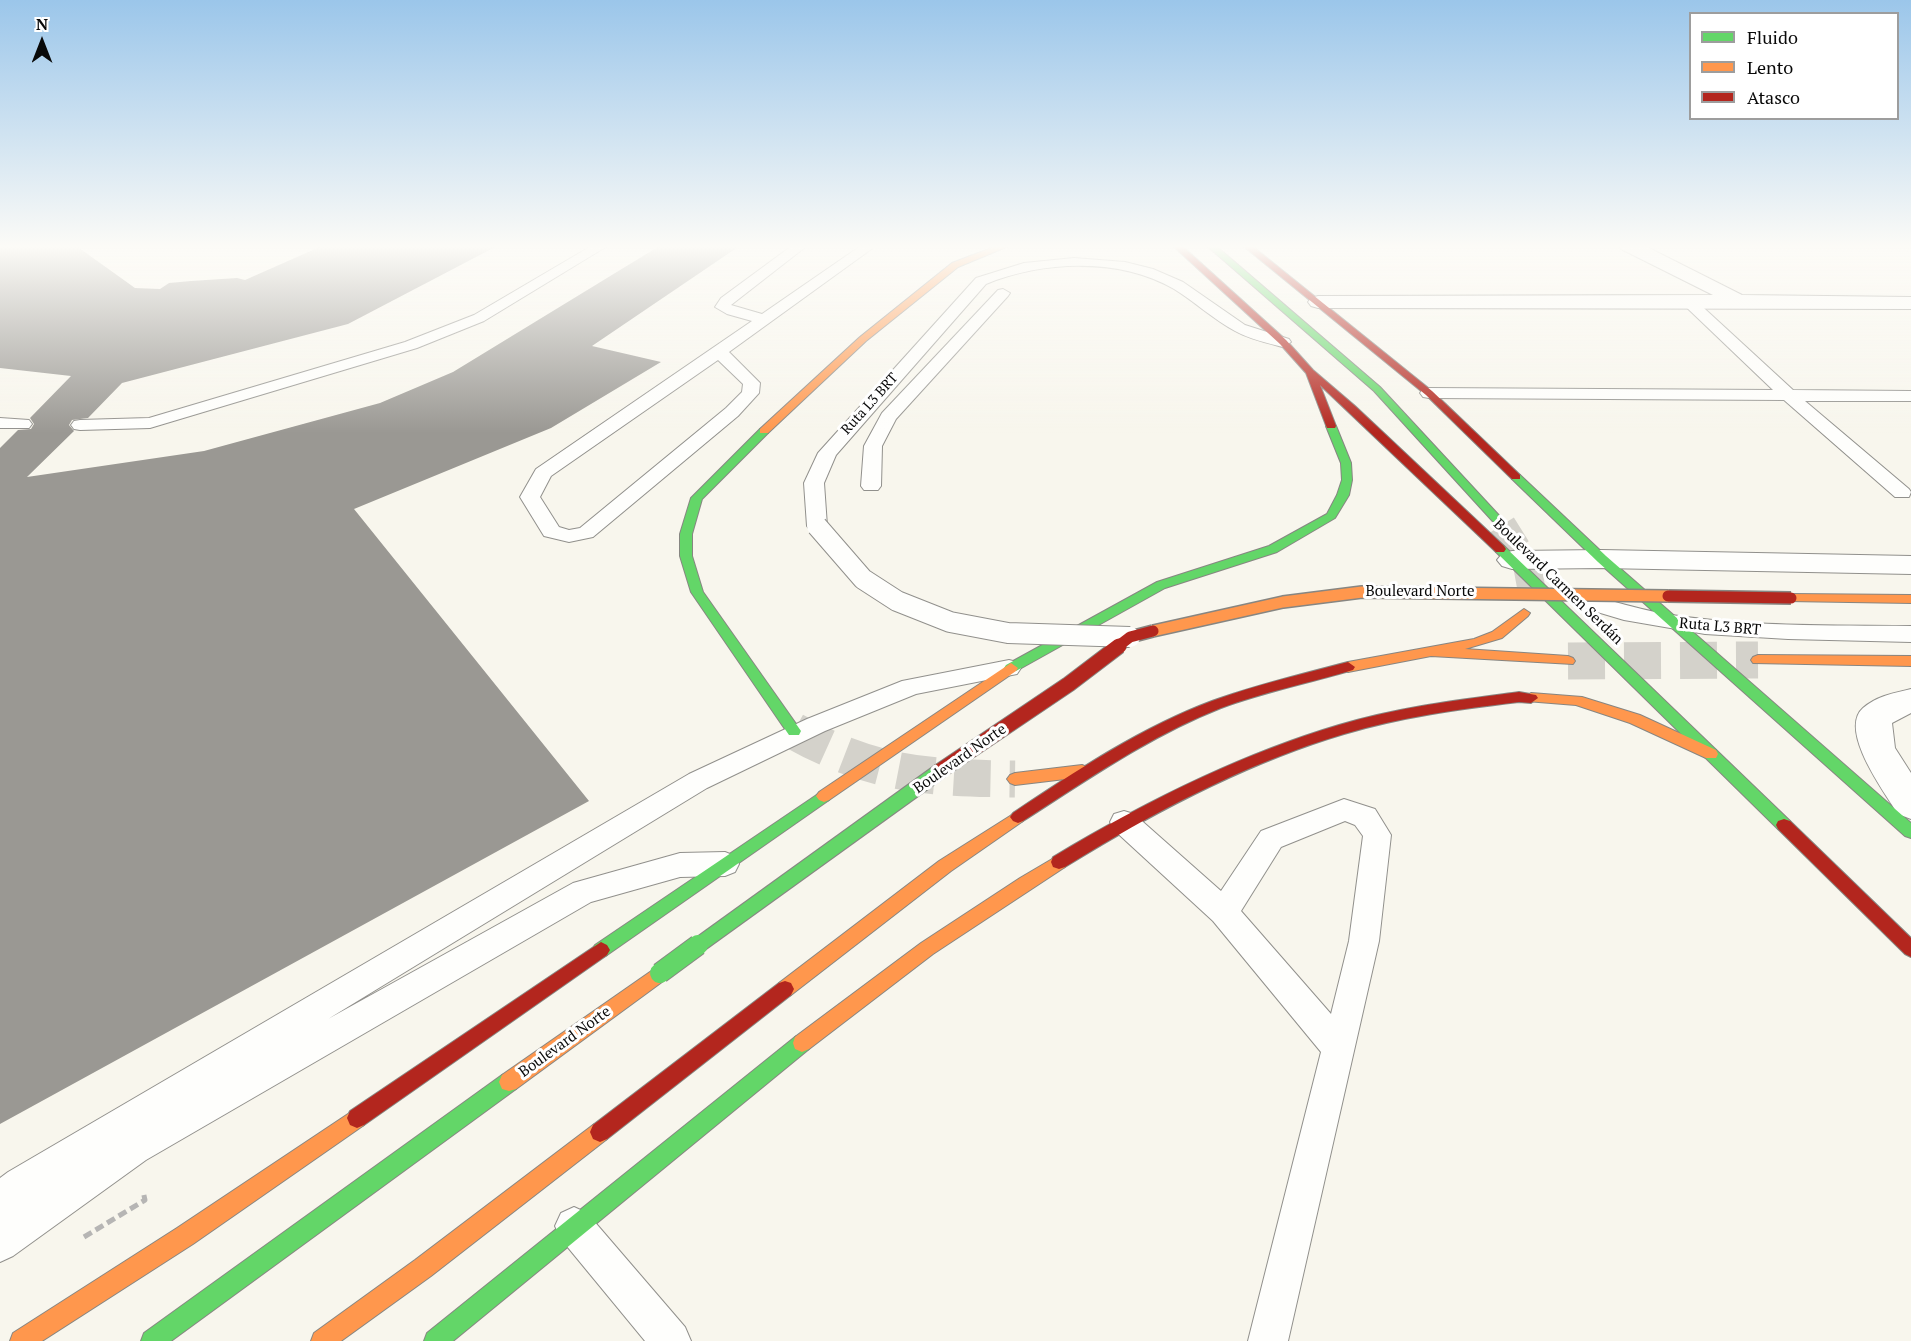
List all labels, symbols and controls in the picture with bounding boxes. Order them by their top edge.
north arrow [12,12,72,72]
legend [1689,12,1899,120]
text: N [36,13,48,35]
text: Fluido [1747,25,1798,49]
text: Lento [1747,55,1793,79]
text: Atasco [1747,85,1800,109]
street label: Ruta L3 BRT [838,370,902,438]
street label: Boulevard Carmen Serdán [1490,515,1626,649]
street label: Boulevard Norte [1366,583,1474,601]
street label: Ruta L3 BRT [1678,614,1762,640]
street label: Boulevard Norte [910,720,1010,798]
street label: Boulevard Norte [516,1003,614,1081]

